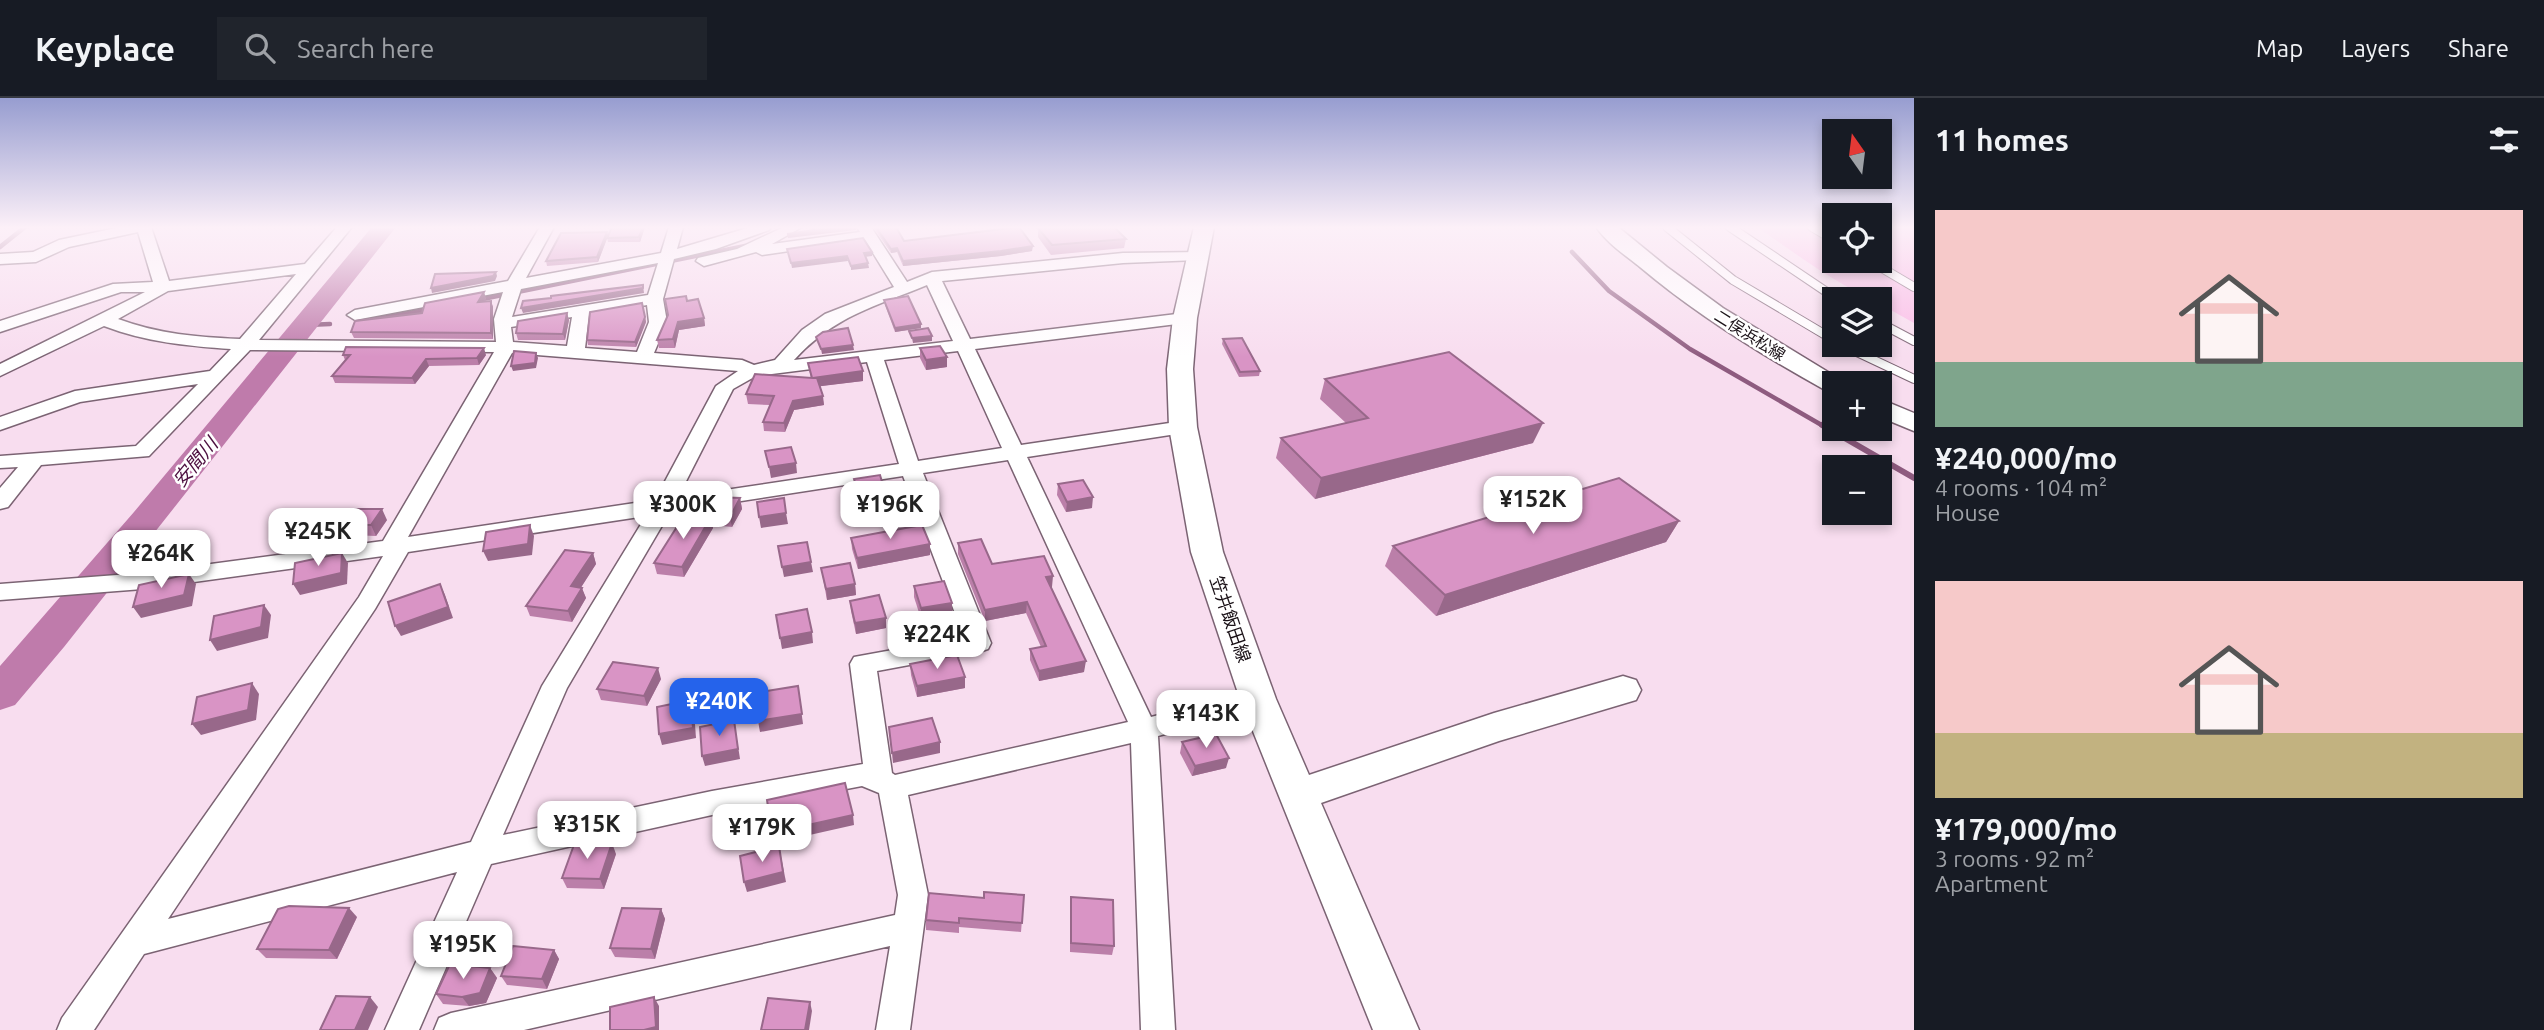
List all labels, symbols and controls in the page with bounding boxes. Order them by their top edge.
search box [217,17,707,80]
icon: search [241,29,279,67]
text: Keyplace [35,30,175,67]
text: Search here [297,34,434,63]
text: Map [2256,35,2303,62]
text: Layers [2341,35,2410,62]
text: Share [2448,35,2509,62]
north arrow [1822,119,1892,189]
map controls [1822,119,1892,525]
icon: filters [2485,121,2523,159]
text: 11 homes [1935,123,2069,157]
button: locate [1822,203,1892,273]
icon: home [2166,256,2292,382]
button: layers [1822,287,1892,357]
street label: 二俣浜松線 [1711,306,1789,364]
button: + [1822,371,1892,441]
water label: 安間川 [168,432,223,491]
text: ¥240,000/mo [1935,441,2117,475]
button: − [1822,455,1892,525]
text: 4 rooms · 104 m² [1935,475,2107,500]
pin: ¥152K [1484,476,1582,536]
pin: ¥300K [634,482,732,541]
pin: ¥196K [841,482,939,541]
text: ¥152K [1499,486,1567,511]
text: ¥300K [649,491,717,516]
text: ¥196K [856,491,924,516]
text: House [1935,500,2000,525]
pin: ¥245K [269,508,367,568]
text: ¥245K [284,518,352,543]
pin: ¥264K [112,531,210,590]
text: ¥264K [127,540,195,565]
street label: 笠井飯田線 [1207,573,1255,665]
pin: ¥224K [888,612,986,671]
text: ¥224K [903,621,971,646]
icon: home [2166,627,2292,753]
pin: ¥240K [670,678,768,738]
text: ¥240K [685,688,753,713]
pin: ¥143K [1157,690,1255,750]
text: ¥143K [1172,700,1240,725]
pin: ¥315K [538,802,636,861]
pin: ¥179K [713,804,811,864]
text: ¥315K [553,811,621,836]
text: ¥179,000/mo [1935,812,2117,846]
text: ¥179K [728,814,796,839]
text: 3 rooms · 92 m² [1935,846,2094,871]
text: Apartment [1935,871,2048,896]
pin: ¥195K [414,922,512,981]
text: ¥195K [429,931,497,956]

